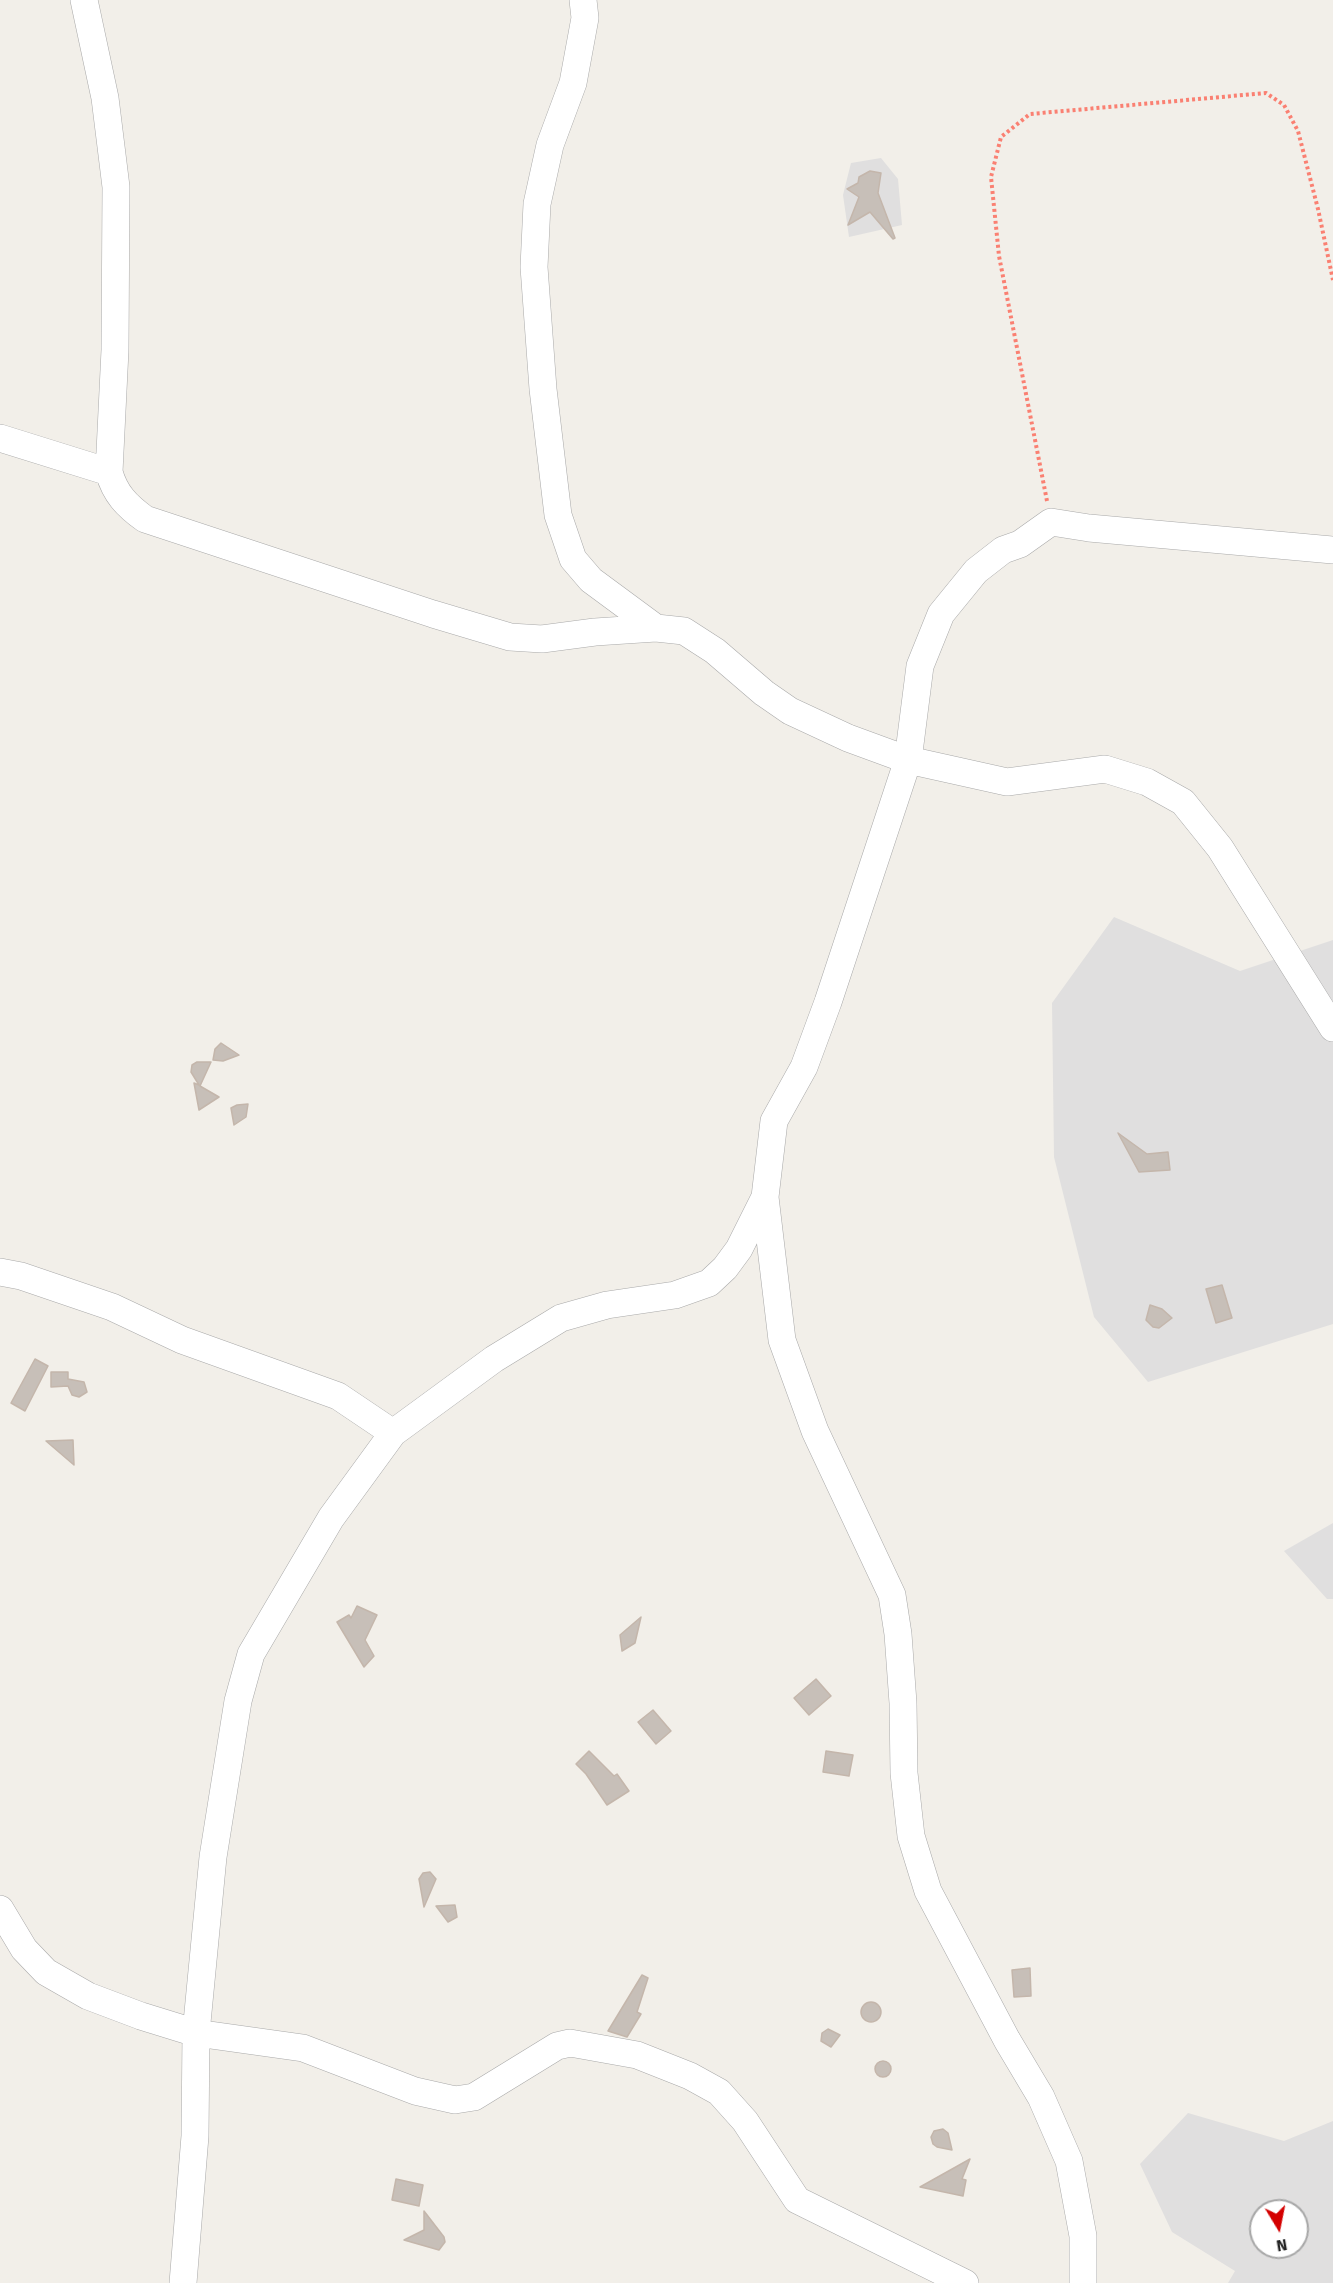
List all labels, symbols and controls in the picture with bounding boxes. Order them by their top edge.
north arrow [1249,2199,1309,2259]
text: N [1275,2235,1289,2256]

